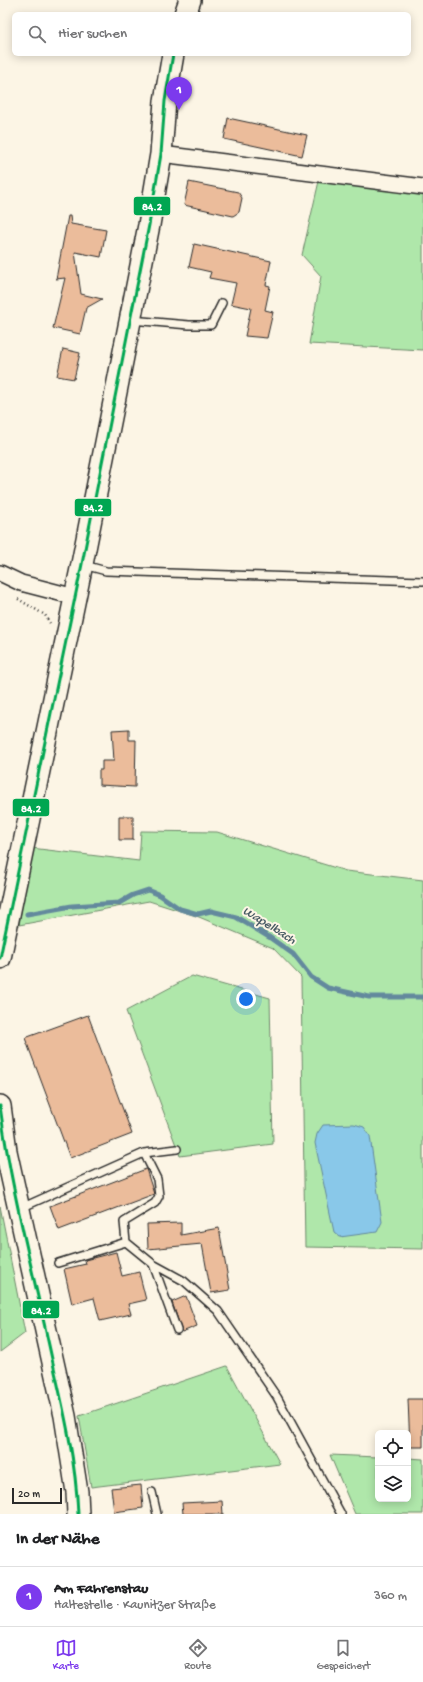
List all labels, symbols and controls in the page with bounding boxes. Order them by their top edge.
search box [12,12,411,56]
icon: search [26,23,48,45]
text: Hier suchen [58,25,127,43]
pin: 1 [166,77,192,110]
line badge: 84.2 [133,196,171,216]
text: 84.2 [142,202,163,214]
line badge: 84.2 [74,498,112,517]
text: 84.2 [83,503,104,515]
line badge: 84.2 [12,798,50,817]
text: 84.2 [21,804,42,816]
water label: Wapelbach [240,904,299,949]
your location [236,989,256,1009]
line badge: 84.2 [22,1300,60,1319]
text: 84.2 [31,1306,52,1318]
map controls [375,1430,411,1502]
button: locate [375,1430,411,1466]
button: layers [375,1466,411,1502]
scale bar [12,1486,62,1505]
text: 20 m [18,1489,40,1501]
text: In der Nähe [16,1530,99,1550]
text: Am Fahrenstau [54,1580,148,1598]
text: 1 [26,1589,32,1604]
text: 360 m [374,1589,407,1604]
text: Haltestelle · Kaunitzer Straße [54,1598,216,1613]
tab: Karte [53,1637,79,1673]
tab: Route [184,1637,211,1673]
tab: Gespeichert [316,1637,370,1673]

